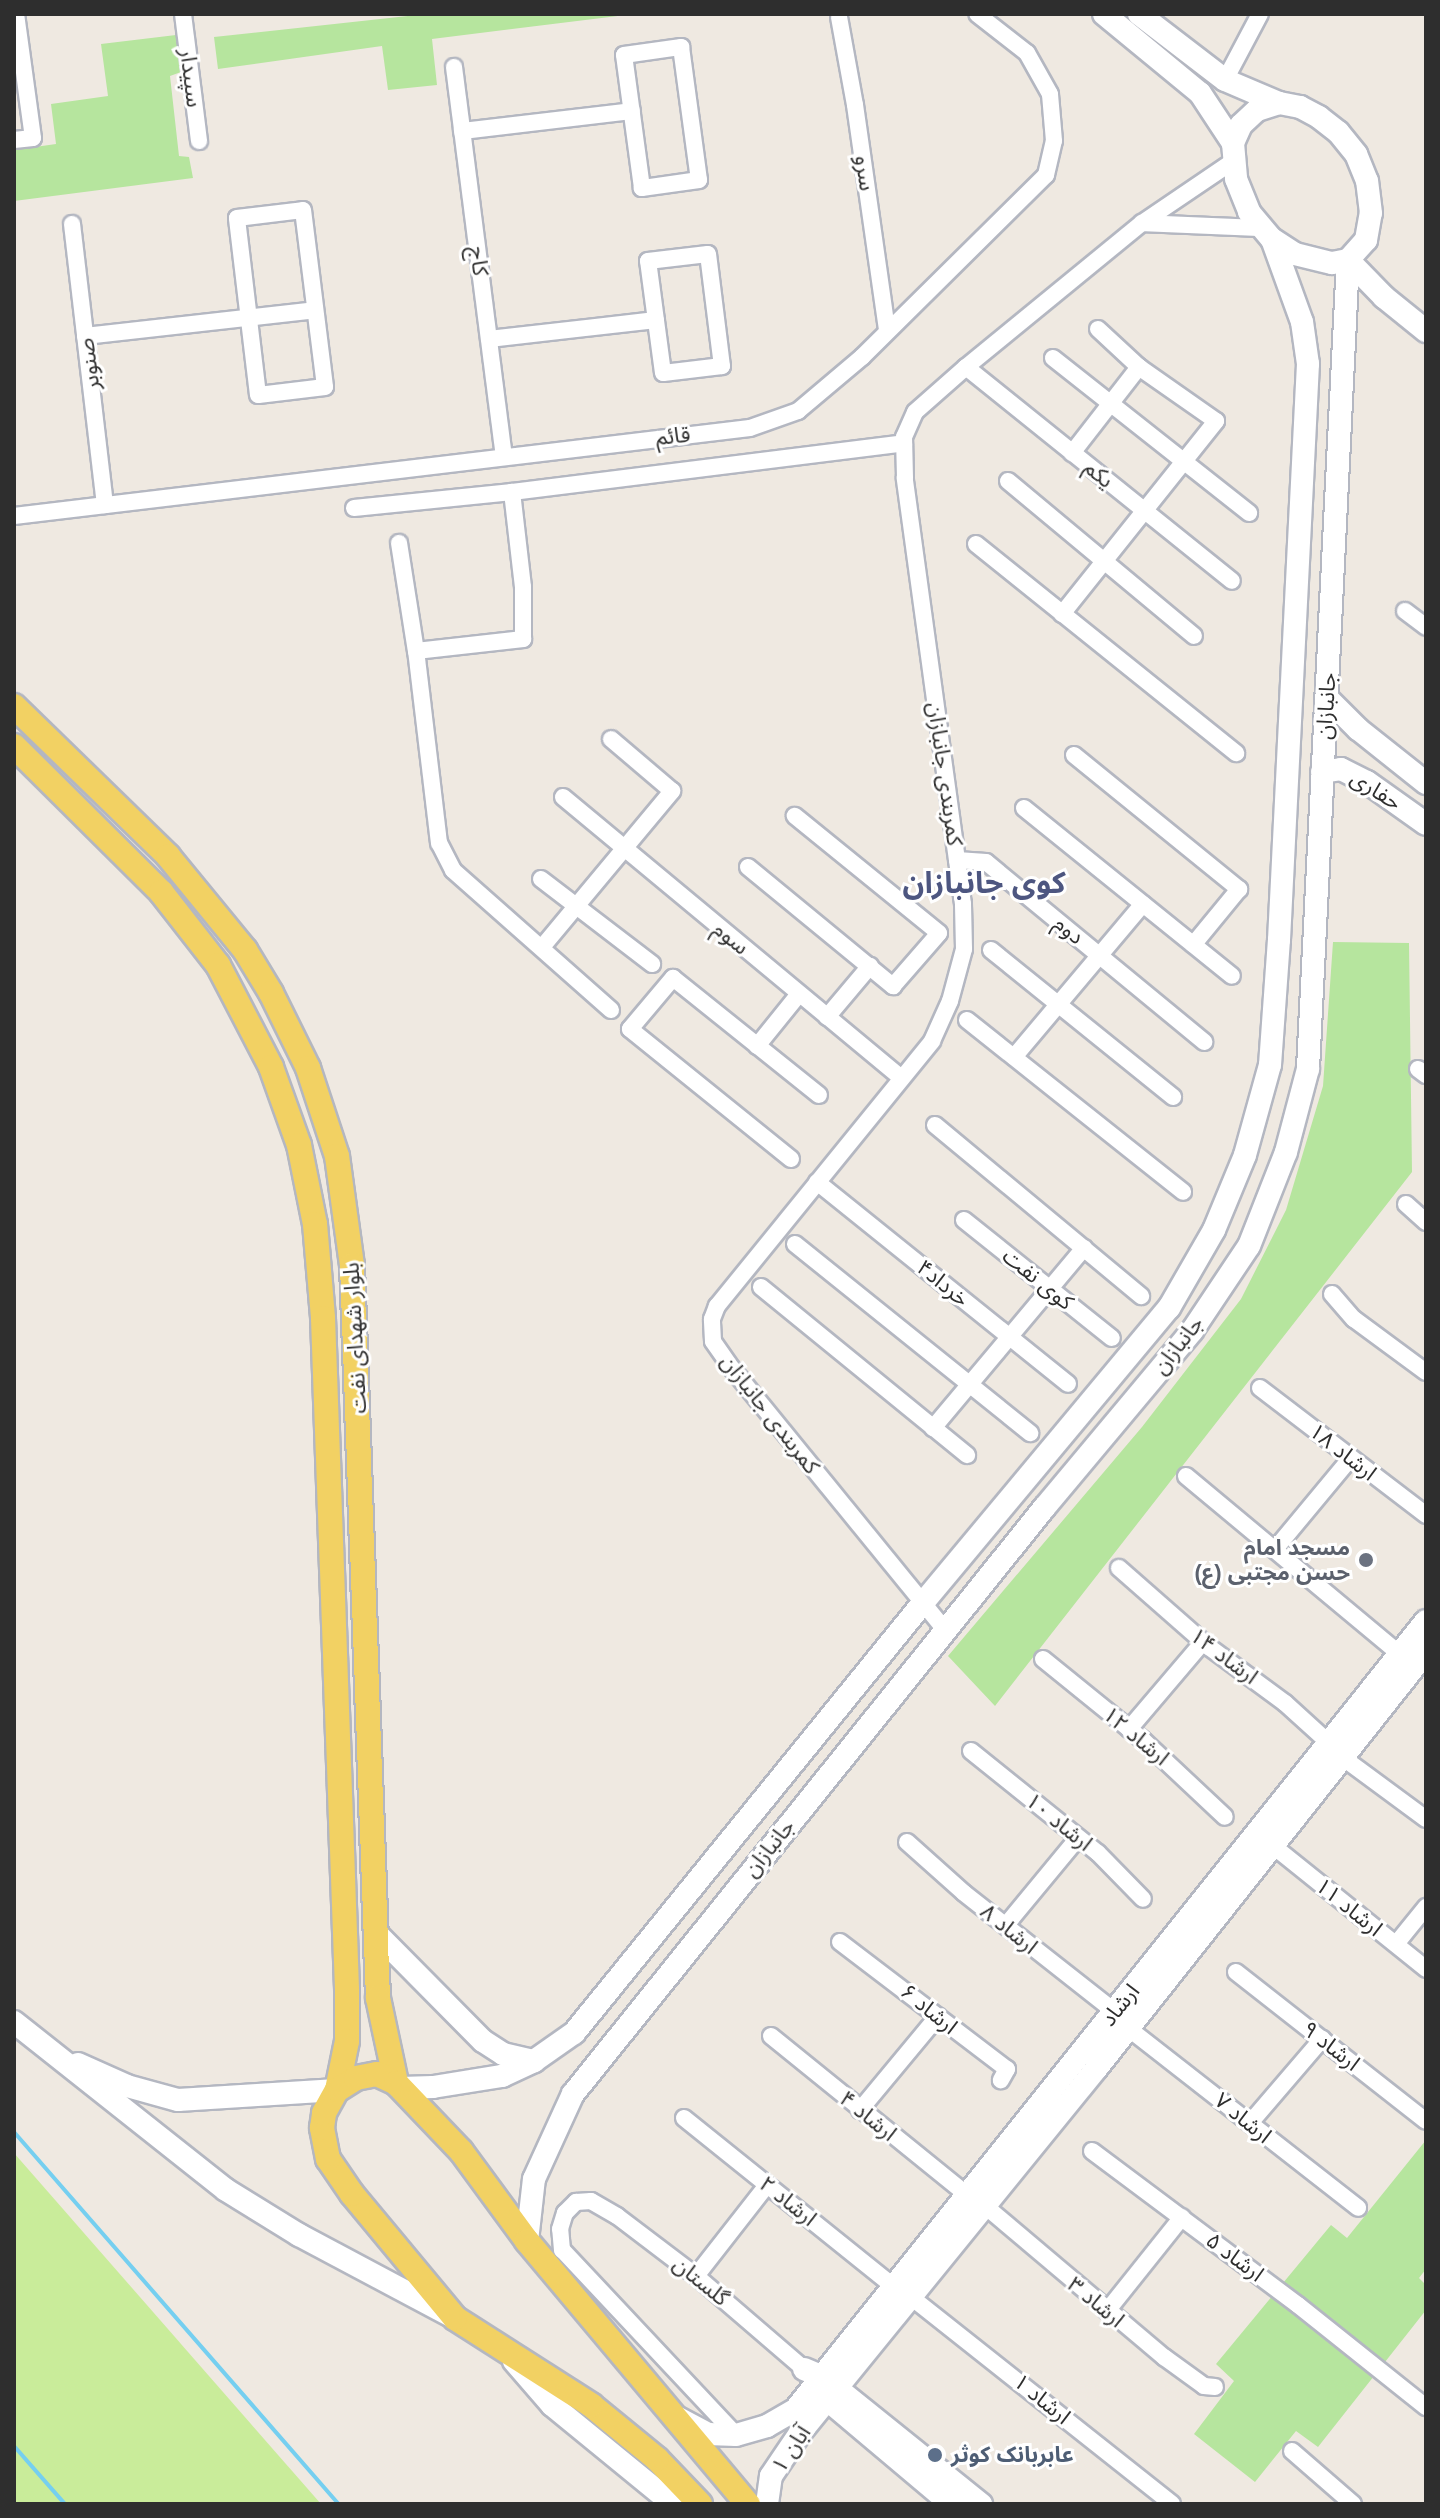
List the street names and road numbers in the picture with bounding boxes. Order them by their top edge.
street label: سپیدار [174,47,208,109]
street label: سرو [849,153,881,193]
street label: کاج [464,245,494,277]
street label: صنوبر [73,336,105,392]
street label: قائم [654,421,692,451]
street label: یکم [1079,454,1119,494]
street label: جانبازان [1310,672,1342,740]
street label: کمربندی جانبازان [922,700,968,848]
street label: حفاری [1346,764,1406,816]
street label: دوم [1049,910,1089,950]
street label: سوم [708,916,754,960]
street label: کوی نفت [997,1243,1079,1315]
street label: خرداد۴ [911,1254,975,1312]
street label: بلوار شهدای نفت [338,1262,372,1414]
street label: جانبازان [1147,1310,1209,1380]
street label: کمربندی جانبازان [715,1349,825,1479]
street label: ارشاد ۱۸ [1304,1418,1382,1486]
street label: ارشاد ۱۴ [1185,1622,1263,1690]
street label: ارشاد ۱۲ [1098,1701,1174,1771]
street label: ارشاد ۱۰ [1020,1787,1098,1857]
street label: جانبازان [738,1814,800,1882]
street label: ارشاد ۱۱ [1310,1872,1388,1942]
street label: ارشاد ۸ [975,1898,1043,1960]
street label: ارشاد ۶ [895,1978,963,2040]
street label: ارشاد [1095,1979,1145,2031]
street label: ارشاد ۹ [1297,2015,1365,2077]
street label: ارشاد ۴ [834,2085,902,2147]
street label: ارشاد ۷ [1209,2087,1277,2149]
street label: ارشاد ۲ [754,2170,822,2232]
street label: ارشاد ۵ [1201,2227,1269,2287]
street label: گلستان [668,2251,734,2311]
street label: ارشاد ۳ [1062,2271,1130,2333]
street label: ارشاد ۱ [1008,2368,1076,2430]
street label: آبان ۱ [766,2420,816,2478]

